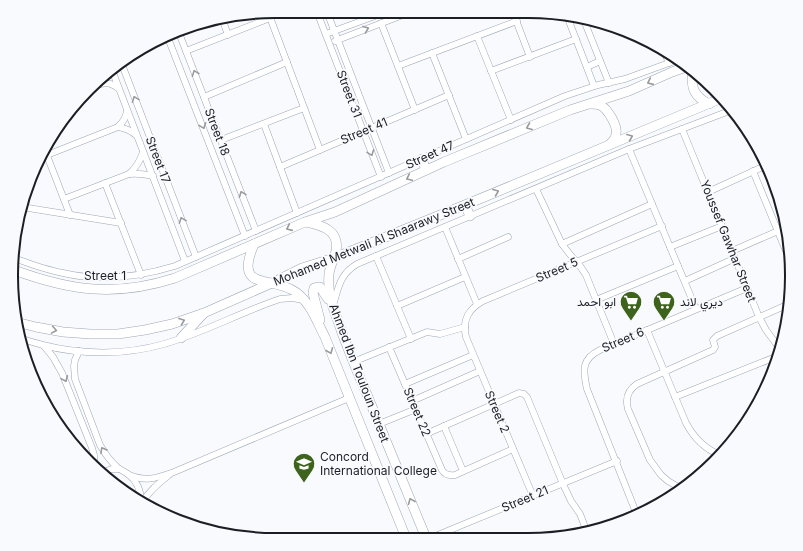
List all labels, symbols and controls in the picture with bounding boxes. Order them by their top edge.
one-way arrow [362,26,369,34]
street label: Street 31 [334,68,365,120]
one-way arrow [191,70,199,77]
one-way arrow [647,77,655,85]
one-way arrow [132,96,140,103]
street label: Street 18 [202,106,233,158]
street label: Street 41 [338,114,390,147]
one-way arrow [198,123,206,130]
one-way arrow [525,123,532,131]
street label: Street 17 [143,134,174,186]
one-way arrow [625,134,633,142]
street label: Street 47 [403,137,457,172]
one-way arrow [367,149,375,156]
one-way arrow [406,173,413,181]
street label: Youssef Gawhar Street [697,178,760,304]
one-way arrow [492,189,500,197]
one-way arrow [239,191,247,199]
street label: Mohamed Metwali Al Shaarawy Street [271,194,477,289]
one-way arrow [178,217,186,224]
one-way arrow [286,224,293,232]
street label: Street 5 [533,254,580,285]
street label: Street 1 [84,268,126,283]
supermarket icon: ابو احمد [618,289,644,322]
supermarket icon: ديري لاند [651,289,677,322]
place label: ابو احمد [577,294,616,310]
place label: ديري لاند [680,294,723,312]
street label: Ahmed Ibn Touloun Street [326,301,393,444]
one-way arrow [178,317,185,325]
street label: Street 6 [599,324,646,355]
one-way arrow [51,326,57,334]
one-way arrow [326,348,334,355]
one-way arrow [60,375,68,382]
street label: Street 22 [400,385,434,439]
street label: Street 2 [482,388,513,435]
one-way arrow [101,447,108,454]
place label: Concord International College [320,449,437,478]
school or university icon: Concord International College [291,451,317,484]
street label: Street 21 [499,482,550,515]
one-way arrow [408,498,416,506]

